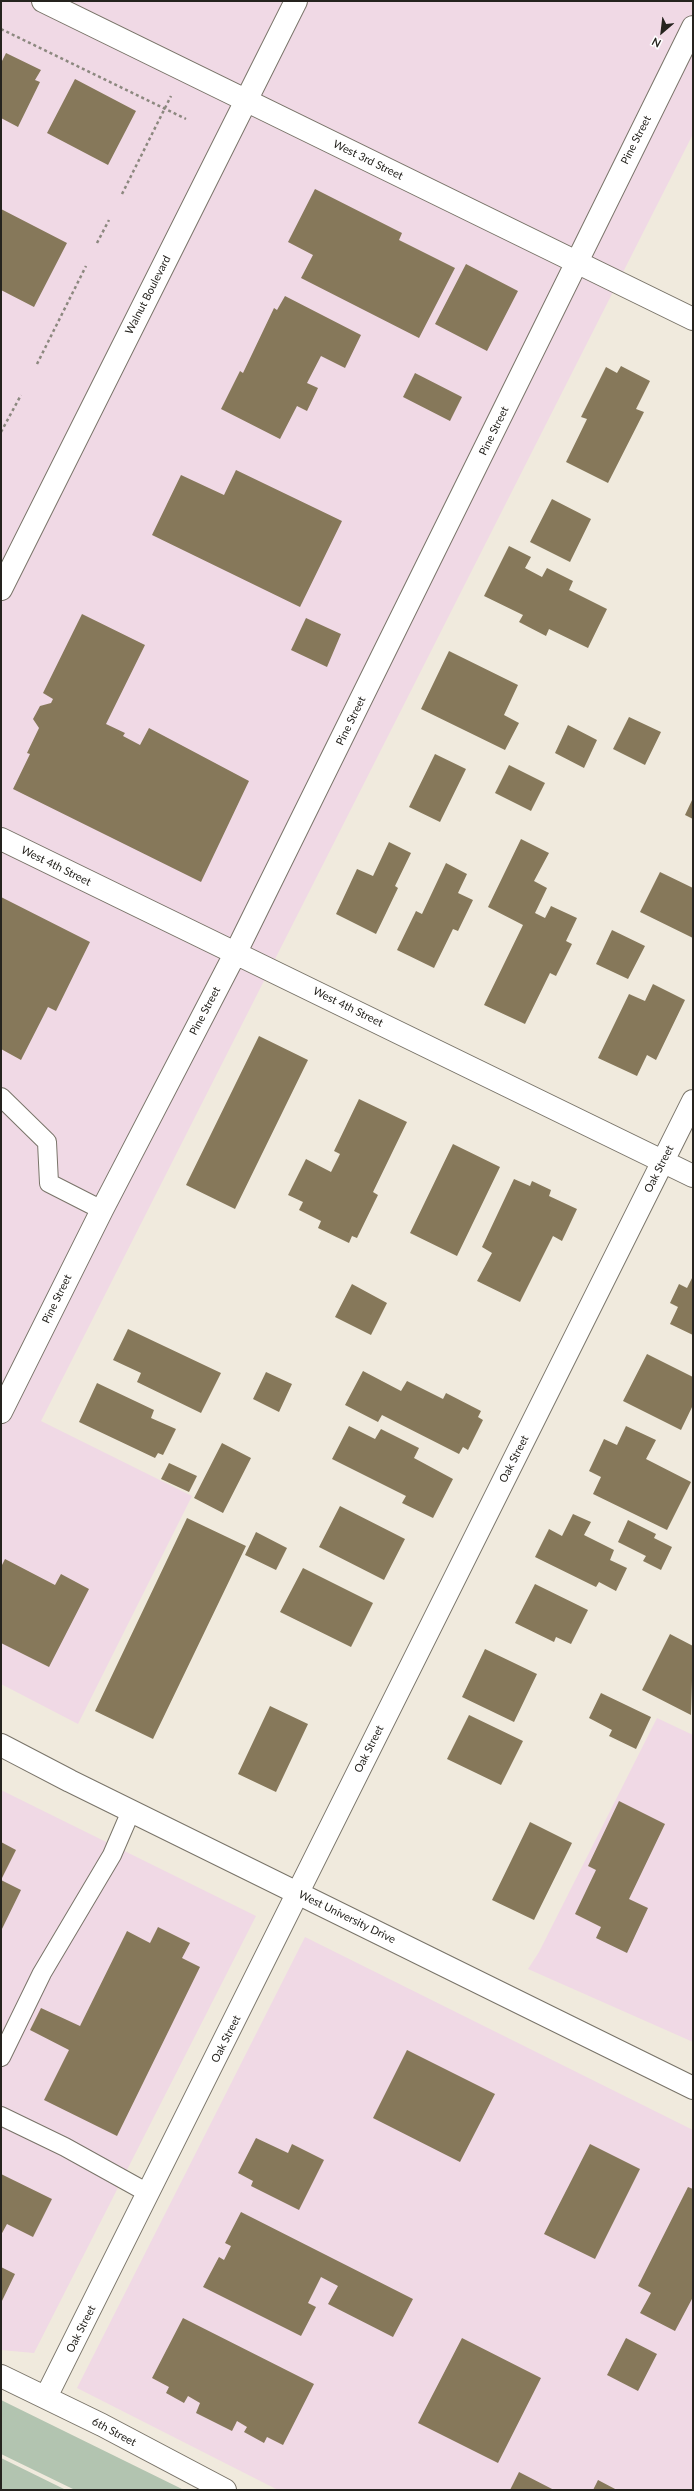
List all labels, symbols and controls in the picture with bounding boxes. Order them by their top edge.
north arrow [642,12,682,52]
text: N [649,35,663,51]
street label: Pine Street [618,113,654,167]
street label: West 3rd Street [331,137,405,183]
street label: Walnut Boulevard [122,253,174,337]
street label: Pine Street [476,404,512,458]
street label: Pine Street [333,694,369,748]
street label: West 4th Street [19,843,93,889]
street label: West 4th Street [311,984,385,1030]
street label: Pine Street [187,985,223,1037]
street label: Oak Street [641,1143,677,1195]
street label: Pine Street [39,1272,75,1326]
street label: Oak Street [496,1433,532,1485]
street label: Oak Street [351,1723,387,1775]
street label: West University Drive [296,1888,398,1946]
street label: Oak Street [208,2013,244,2065]
street label: Oak Street [63,2303,99,2355]
street label: 6th Street [90,2415,138,2449]

